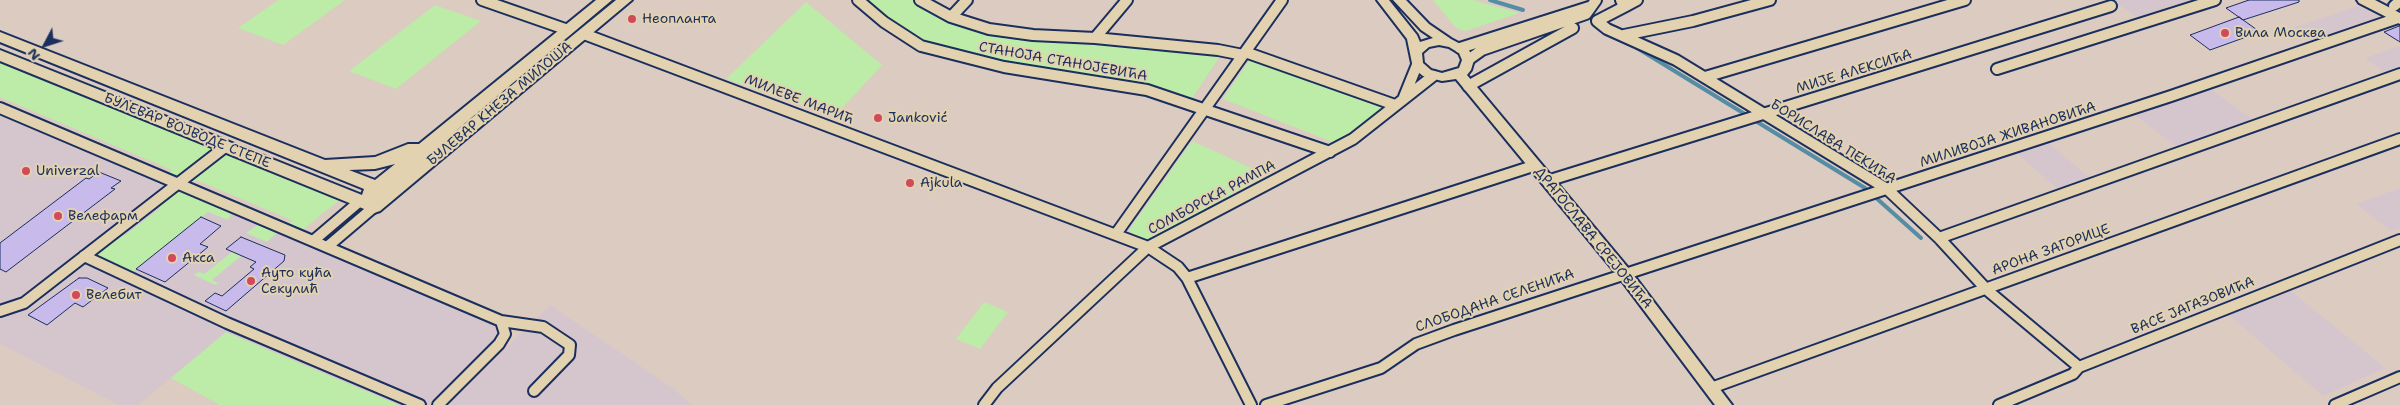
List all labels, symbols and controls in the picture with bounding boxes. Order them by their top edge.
place label: Неопланта [642,11,716,27]
marker: Неопланта [626,13,638,25]
north arrow [20,20,70,70]
place label: Вила Москва [2235,25,2326,41]
marker: Вила Москва [2219,27,2231,39]
street label: БУЛЕВАР КНЕЗА МИЛОША [424,38,576,170]
street label: СТАНОЈА СТАНОЈЕВИЋА [977,39,1149,85]
text: N [23,45,44,65]
street label: МИЈЕ АЛЕКСИЋА [1794,46,1914,98]
street label: МИЛЕВЕ МАРИЋ [742,71,856,129]
street label: БУЛЕВАР ВОЈВОДЕ СТЕПЕ [101,90,273,172]
street label: БОРИСЛАВА ПЕКИЋА [1767,96,1899,188]
street label: МИЛИВОЈА ЖИВАНОВИЋА [1918,99,2098,171]
place label: Janković [888,110,947,126]
marker: Janković [872,112,884,124]
street label: СОМБОРСКА РАМПА [1145,157,1279,239]
place label: Univerzal [36,163,100,179]
street label: ДРАГОСЛАВА СРЕЈОВИЋА [1531,164,1655,312]
marker: Univerzal [20,165,32,177]
place label: Ajkula [920,175,963,191]
marker: Ajkula [904,177,916,189]
place label: Велефарм [68,208,138,224]
marker: Велефарм [52,210,64,222]
street label: АРОНА ЗАГОРИЦЕ [1990,221,2112,279]
place label: Акса [182,250,215,266]
marker: Акса [166,252,178,264]
place label: Ауто кућа Секулић [261,265,332,298]
street label: СЛОБОДАНА СЕЛЕНИЋА [1413,266,1577,336]
street label: ВАСЕ ЈАГАЗОВИЋА [2129,274,2257,338]
marker: Ауто кућа Секулић [245,275,257,287]
place label: Велебит [86,287,142,303]
marker: Велебит [70,289,82,301]

